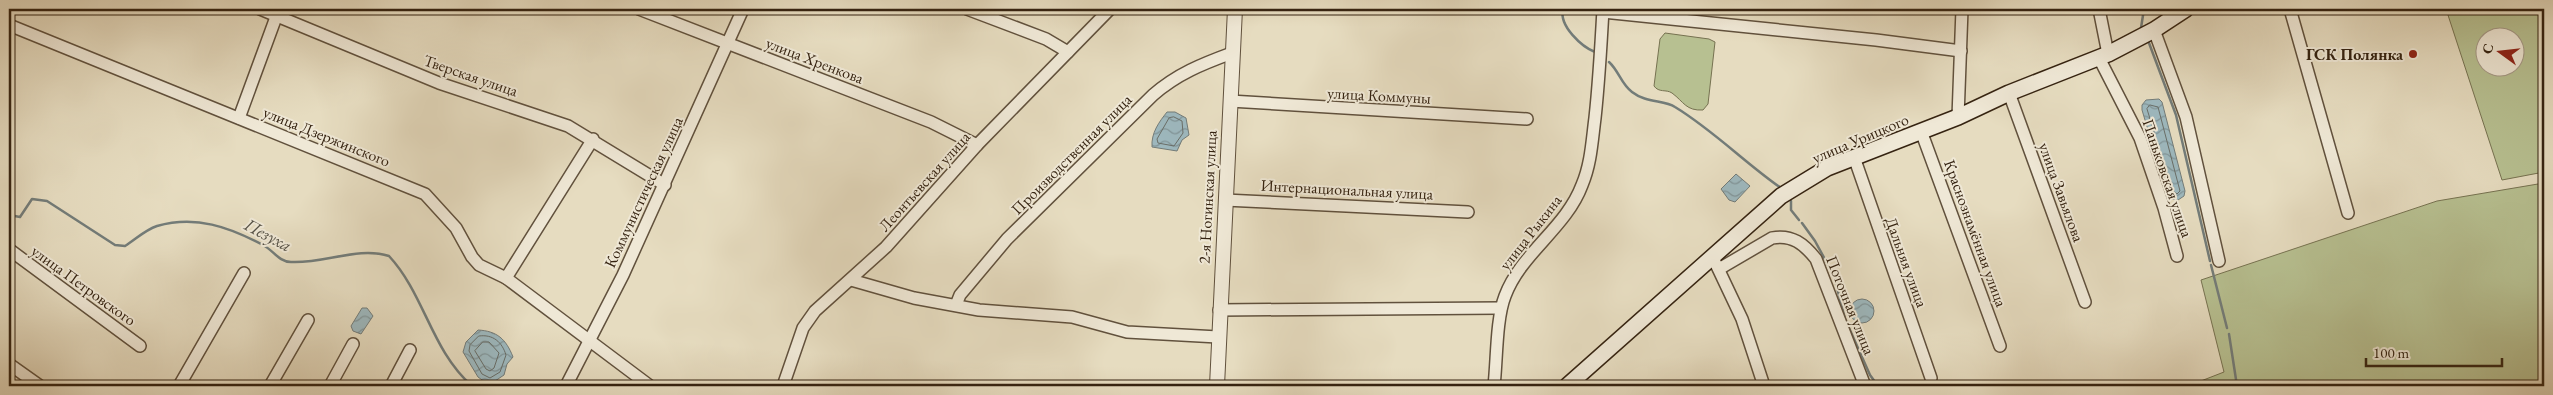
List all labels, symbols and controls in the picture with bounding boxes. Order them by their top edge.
north arrow [2476,28,2526,78]
street label: улица Хренкова [763,32,867,89]
text: С [2477,41,2497,56]
place label: ГСК Полянка [2306,44,2404,65]
marker: ГСК Полянка [2407,48,2419,60]
street label: Тверская улица [421,50,521,102]
street label: улица Коммуны [1327,82,1432,109]
street label: Производственная улица [1006,89,1137,219]
street label: улица Дзержинского [260,101,393,172]
street label: улица Урицкого [1809,109,1912,168]
street label: Коммунистическая улица [599,113,688,271]
street label: Паньковская улица [2137,116,2198,241]
street label: Леонтьевская улица [874,126,975,236]
street label: 2-я Ногинская улица [1194,129,1222,264]
street label: улица Завьялова [2034,140,2089,245]
street label: Краснознамённая улица [1939,157,2012,310]
street label: Интернациональная улица [1260,174,1434,205]
street label: улица Рыкина [1494,190,1567,274]
water label: Пезуха [239,212,296,257]
street label: Дальняя улица [1880,214,1933,311]
street label: улица Петровского [27,240,140,331]
street label: Поточная улица [1821,252,1880,358]
scale bar [2366,335,2502,367]
text: 100 m [2373,343,2410,362]

